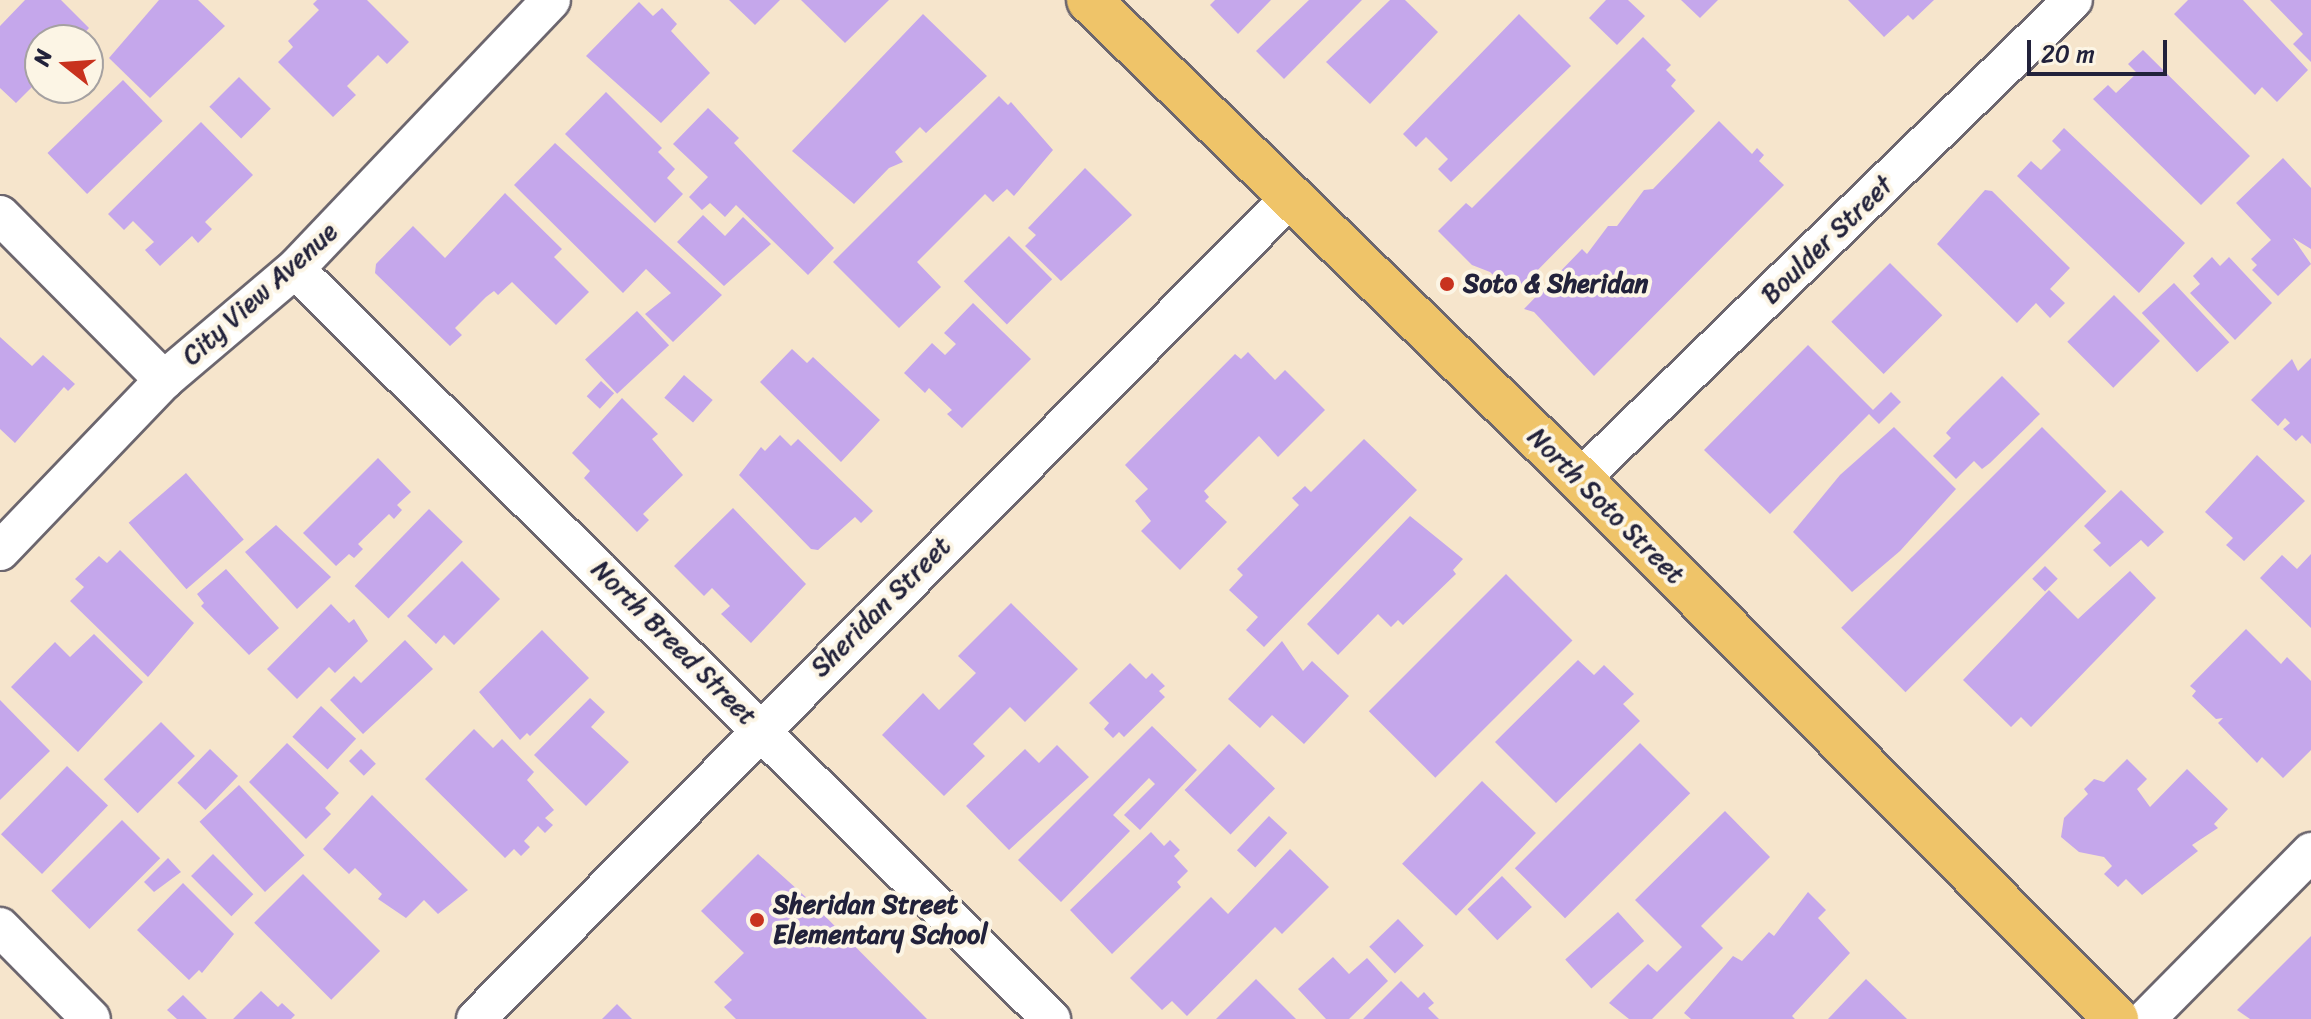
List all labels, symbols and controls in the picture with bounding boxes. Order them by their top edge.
north arrow [24,24,104,104]
scale bar [2031,24,2171,74]
text: 20 m [2041,33,2095,75]
text: N [22,44,63,70]
street label: Boulder Street [1755,170,1899,310]
street label: City View Avenue [176,216,344,372]
place label: Soto & Sheridan [1463,268,1649,300]
marker: Soto & Sheridan [1438,275,1456,293]
street label: North Soto Street [1521,421,1691,591]
street label: Sheridan Street [805,531,957,683]
street label: North Breed Street [584,553,764,733]
place label: Sheridan Street Elementary School [773,889,988,950]
marker: Sheridan Street Elementary School [748,911,766,929]

